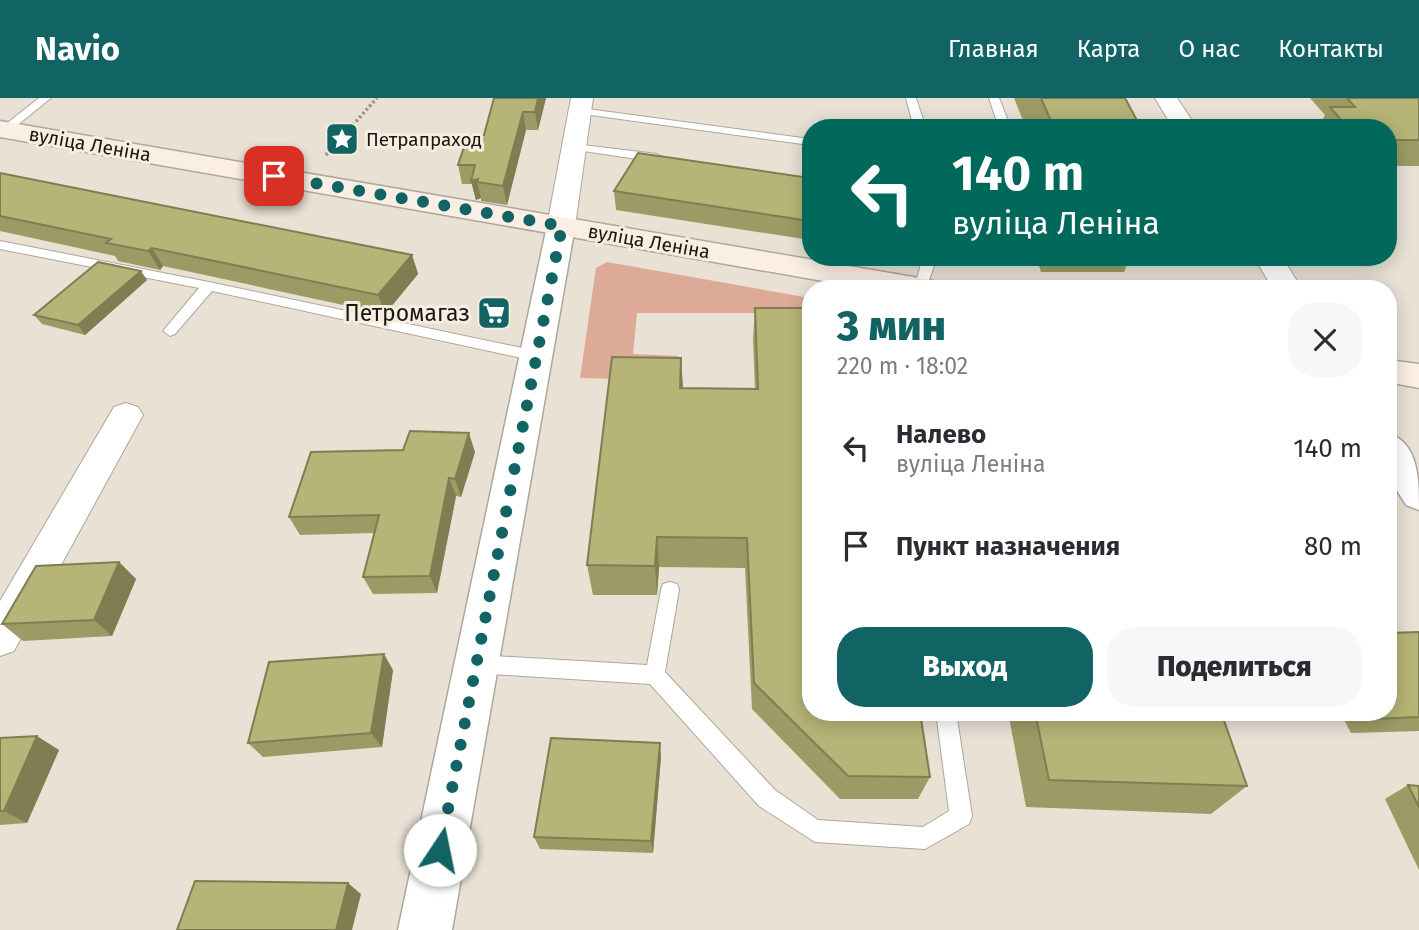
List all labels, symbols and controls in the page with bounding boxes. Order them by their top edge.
text: Navio [35,29,120,69]
text: Главная [948,35,1039,63]
text: Карта [1077,35,1140,63]
text: О нас [1178,35,1240,63]
text: Контакты [1278,35,1384,63]
place icon: Петрапраход [323,120,361,158]
street label: вуліца Леніна [27,122,153,167]
place label: Петрапраход [366,128,482,151]
text: 140 m [952,144,1084,203]
pin [244,146,304,206]
icon: left [837,147,928,238]
icon: arrive [255,157,293,195]
text: вуліца Леніна [952,204,1160,242]
street label: вуліца Леніна [586,219,712,264]
supermarket icon: Петромагаз [475,294,513,332]
place label: Петромагаз [344,299,470,327]
text: 3 мин [837,301,946,351]
button: close [1288,303,1362,377]
text: 220 m · 18:02 [837,352,968,380]
text: Налево [896,419,986,450]
icon: left [837,429,875,467]
text: 140 m [1293,433,1362,464]
text: вуліца Леніна [896,450,1045,478]
icon: arrive [837,527,875,565]
text: Пункт назначения [896,531,1120,562]
text: 80 m [1304,531,1362,562]
button: Выход [837,627,1093,707]
button: Поделиться [1107,627,1362,707]
position arrow [403,813,477,887]

